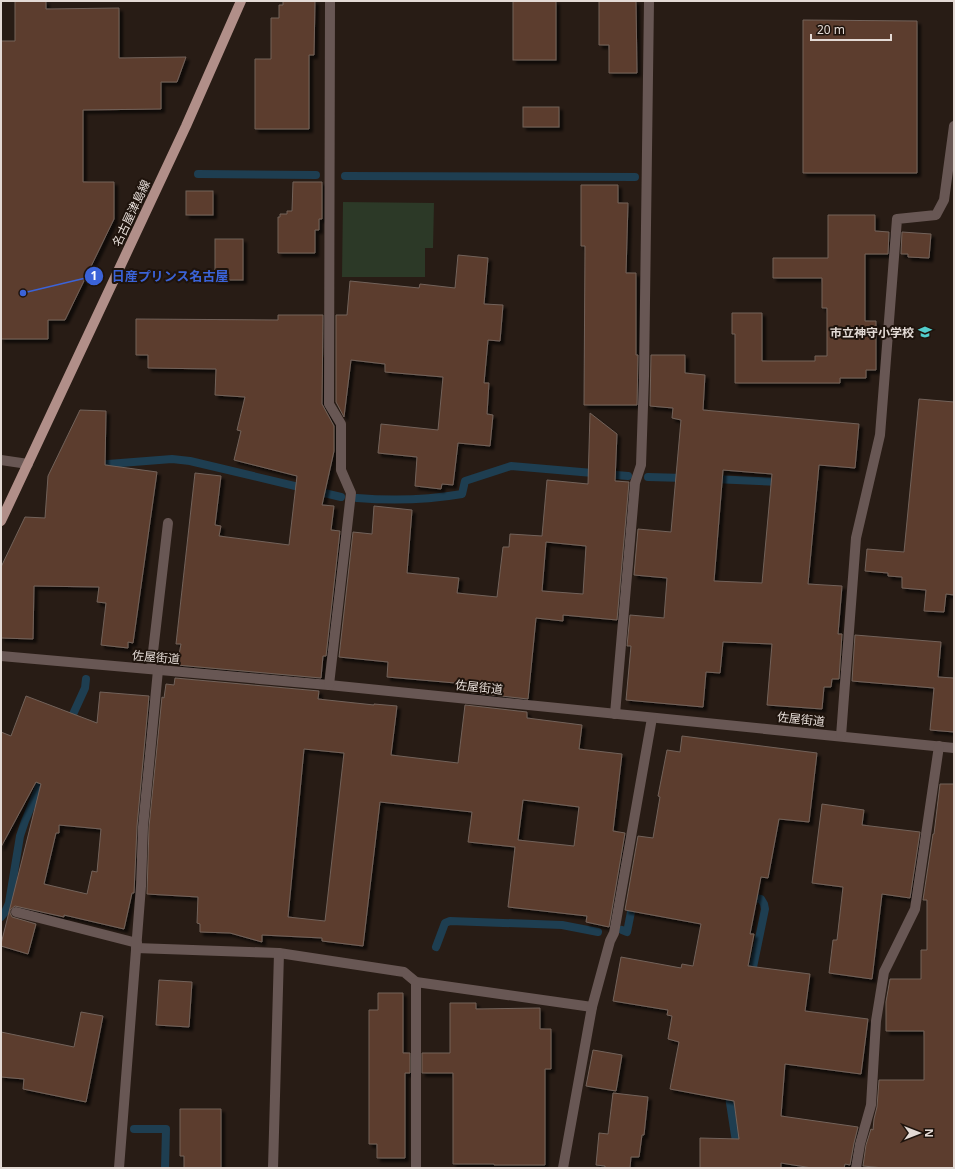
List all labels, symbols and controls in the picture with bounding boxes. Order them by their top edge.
scale bar [811,16,891,42]
text: 20 m [817,21,845,38]
street label: 名古屋津島線 [108,177,154,249]
callout: 日産プリンス名古屋 [84,264,237,289]
text: 1 [91,267,97,284]
text: 日産プリンス名古屋 [112,267,228,285]
place label: 市立神守小学校 [830,324,914,341]
school or university icon: 市立神守小学校 [917,324,933,340]
street label: 佐屋街道 [131,646,181,668]
street label: 佐屋街道 [454,676,504,698]
street label: 佐屋街道 [776,708,826,730]
north arrow [899,1113,939,1153]
text: N [922,1129,937,1137]

